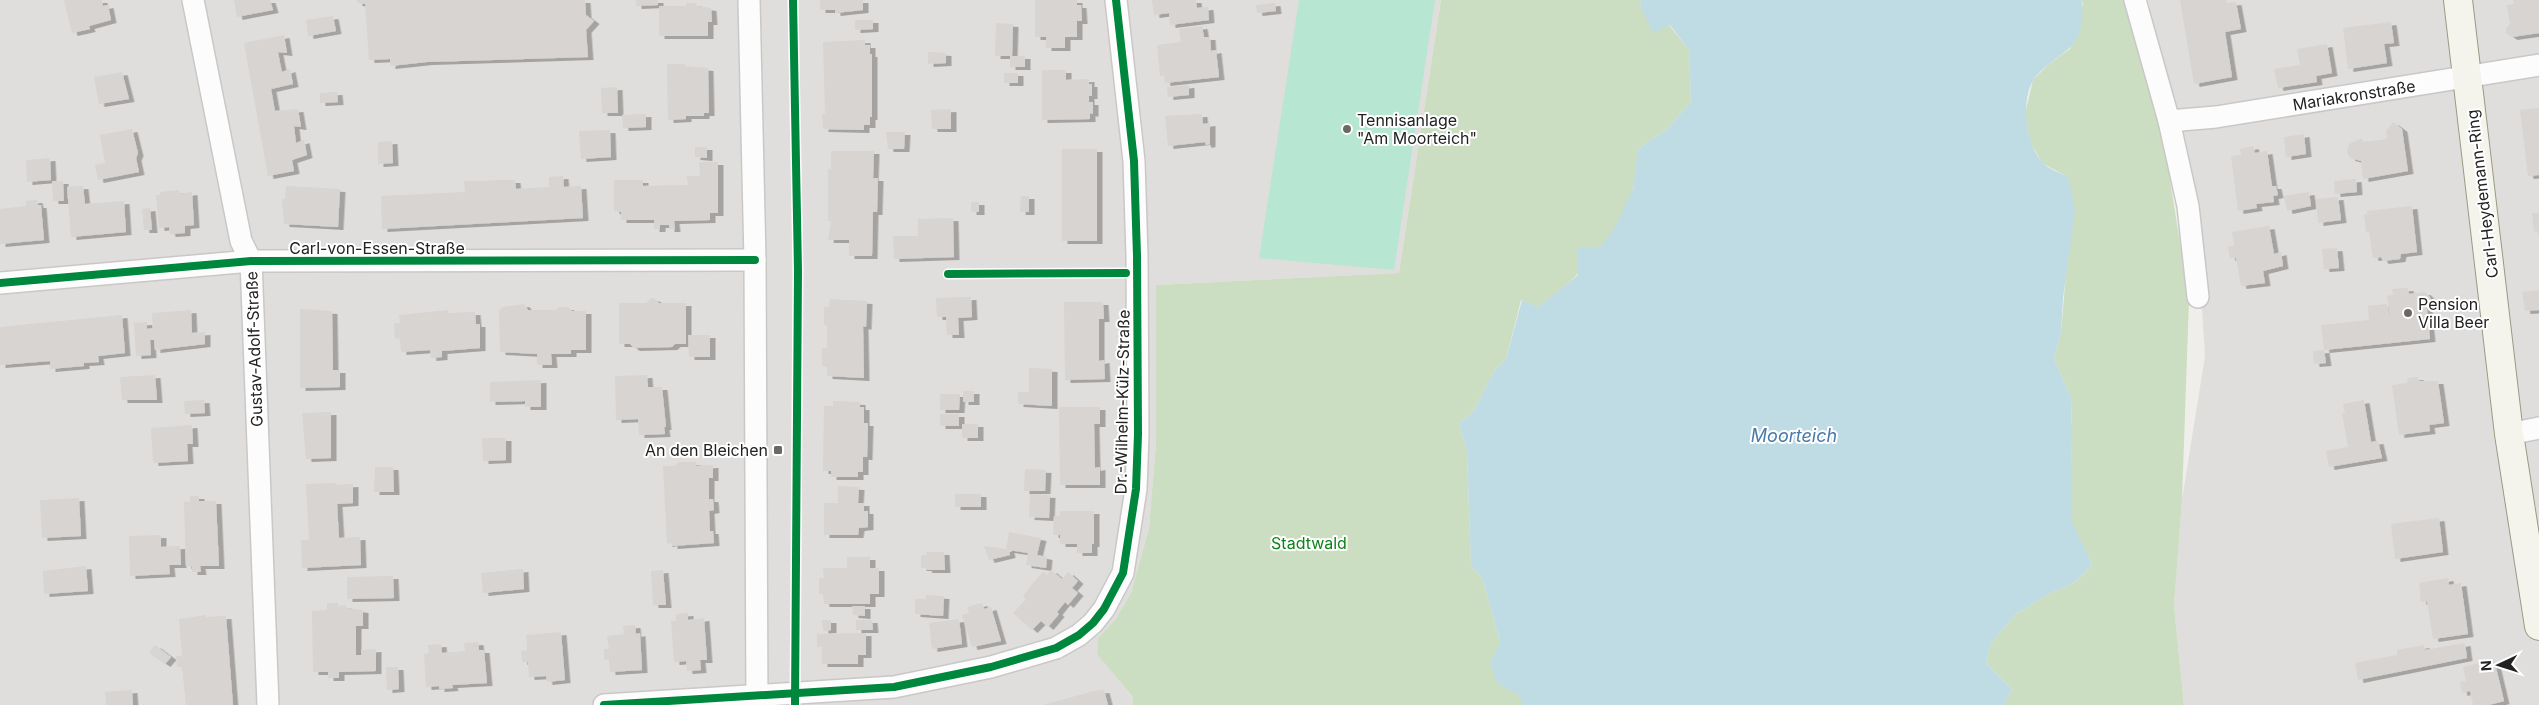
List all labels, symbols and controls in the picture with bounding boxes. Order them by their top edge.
street label: Mariakronstraße [2291,75,2417,115]
street label: Carl-Heydemann-Ring [2462,109,2502,279]
place label: Tennisanlage "Am Moorteich" [1357,110,1477,148]
marker: Tennisanlage "Am Moorteich" [1341,123,1353,135]
street label: Carl-von-Essen-Straße [289,238,465,258]
street label: Gustav-Adolf-Straße [241,271,267,427]
place label: Pension Villa Beer [2418,294,2489,332]
marker: Pension Villa Beer [2402,307,2414,319]
street label: Dr.-Wilhelm-Külz-Straße [1110,309,1134,495]
water label: Moorteich [1751,425,1837,446]
place label: An den Bleichen [645,440,768,460]
marker: An den Bleichen [772,444,784,456]
park label: Stadtwald [1271,533,1347,553]
north arrow [2474,640,2524,690]
text: N [2477,660,2494,672]

